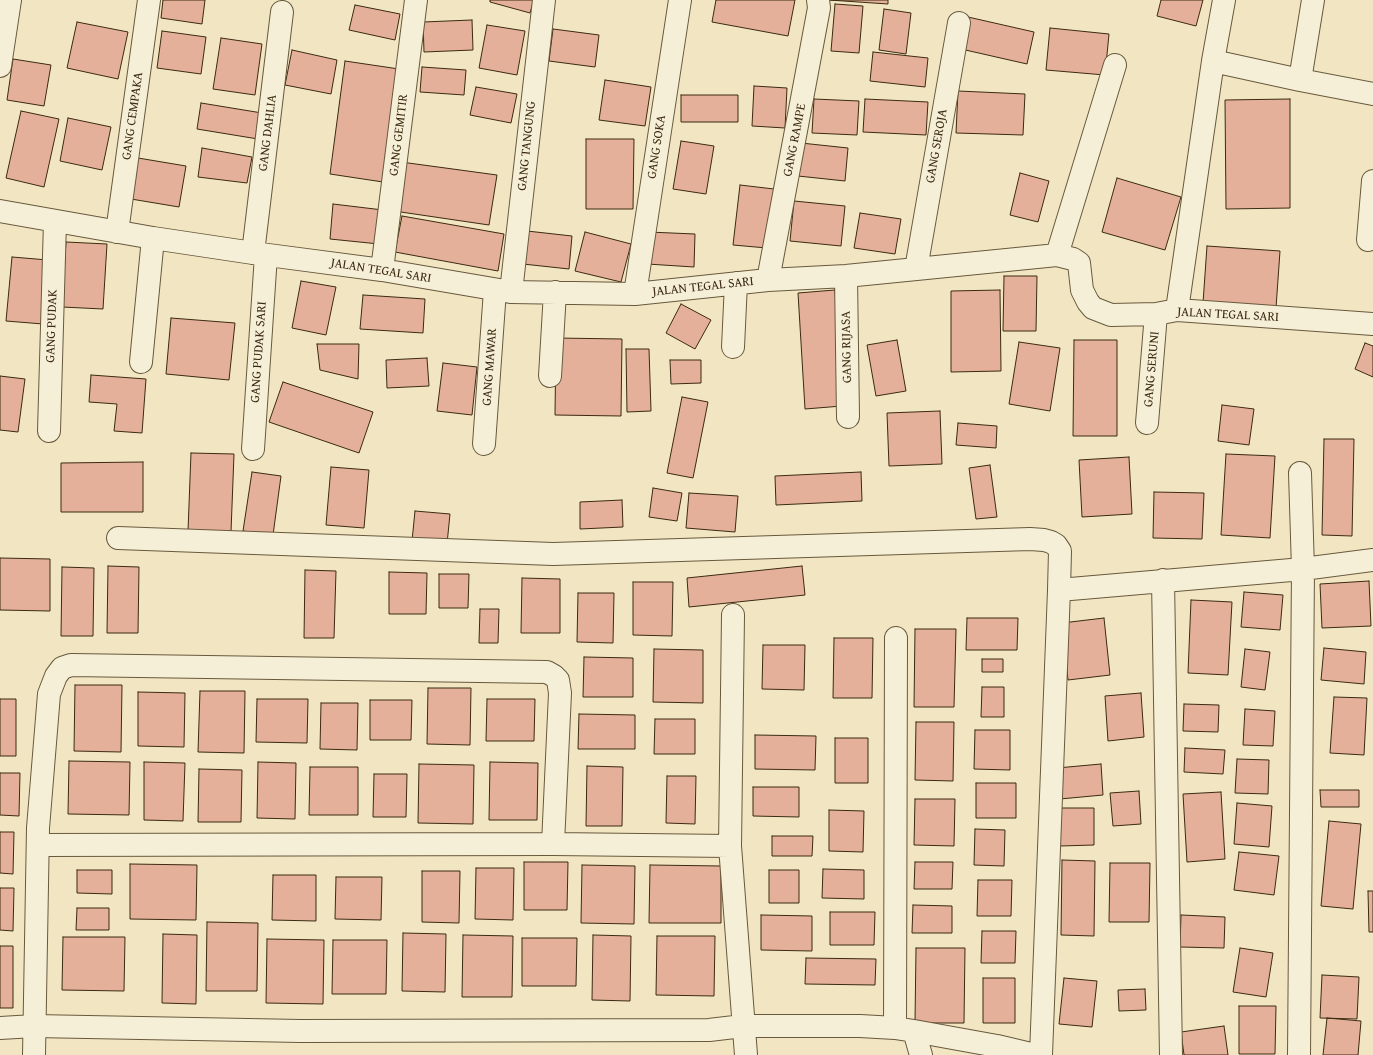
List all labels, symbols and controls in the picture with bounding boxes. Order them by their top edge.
street label: GANG CEMPAKA [119,71,147,161]
street label: GANG GEMITIR [386,93,412,177]
street label: GANG DAHLIA [256,94,280,172]
street label: GANG TANGUNG [515,101,539,191]
street label: GANG RAMPE [780,102,810,178]
street label: GANG SEROJA [923,108,951,184]
street label: GANG SOKA [644,114,670,180]
street label: JALAN TEGAL SARI [329,255,433,287]
street label: JALAN TEGAL SARI [652,274,754,300]
street label: GANG PUDAK [43,289,61,363]
street label: GANG PUDAK SARI [248,301,270,403]
street label: JALAN TEGAL SARI [1177,305,1279,325]
street label: GANG RIJASA [839,311,855,383]
street label: GANG MAWAR [480,328,500,406]
street label: GANG SERUNI [1141,330,1163,408]

